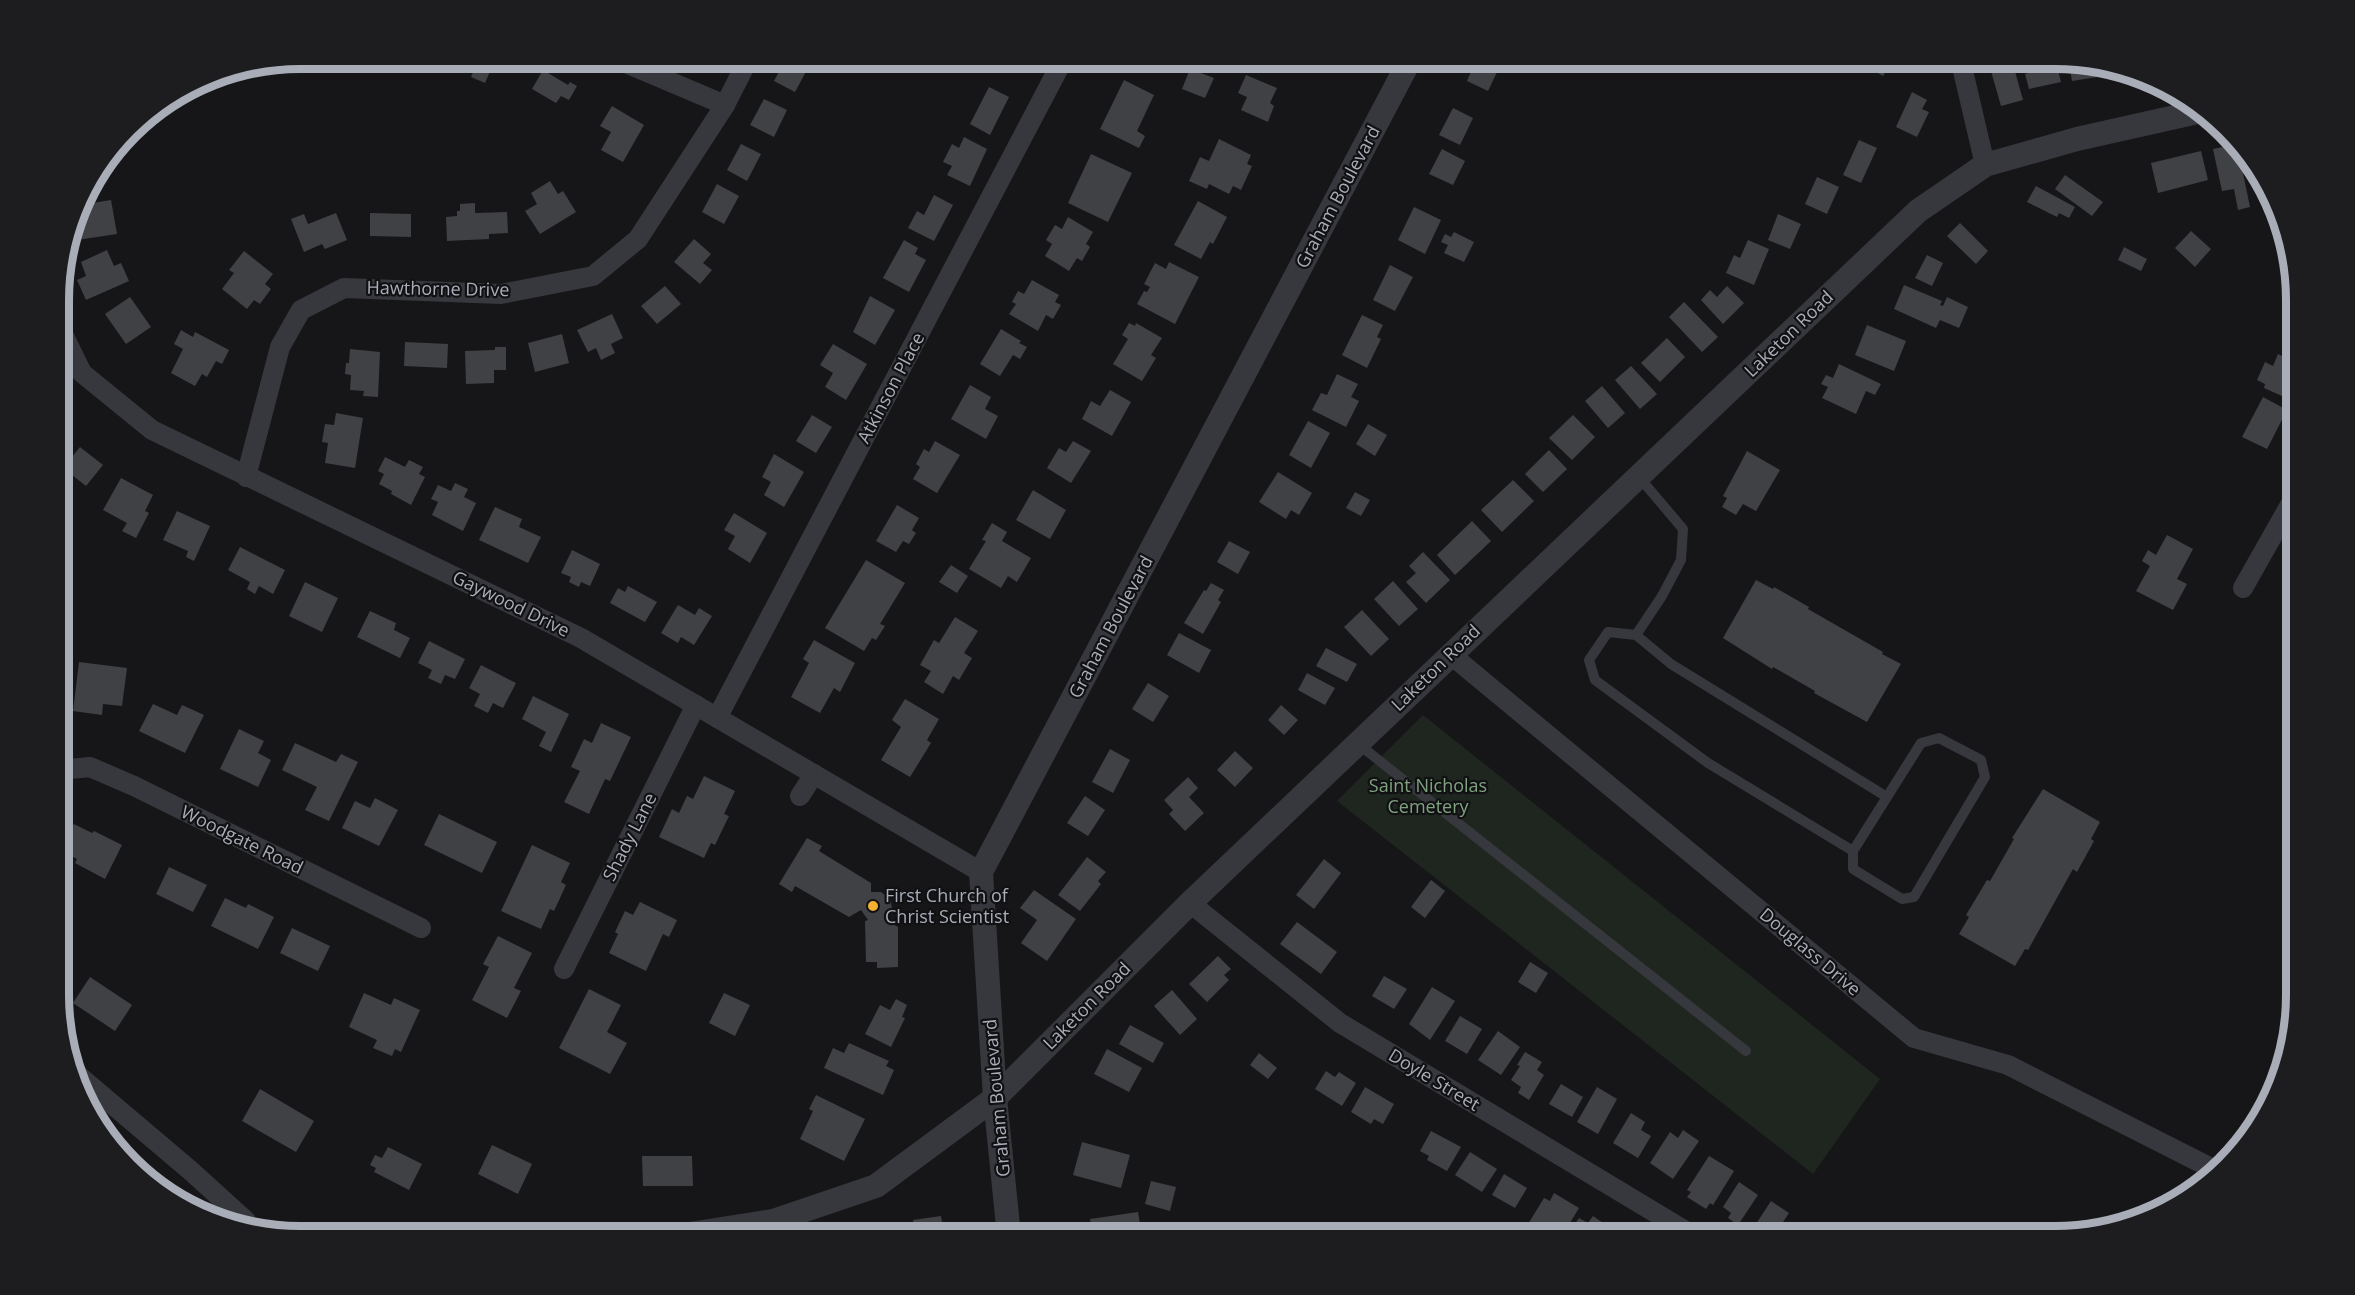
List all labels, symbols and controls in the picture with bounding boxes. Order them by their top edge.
street label: Graham Boulevard [1289,121,1385,272]
street label: Hawthorne Drive [366,275,510,301]
street label: Laketon Road [1739,285,1838,382]
street label: Atkinson Place [851,328,929,447]
street label: Graham Boulevard [1062,551,1158,702]
street label: Gaywood Drive [449,564,574,642]
street label: Laketon Road [1386,619,1485,716]
park label: Saint Nicholas Cemetery [1369,773,1487,818]
street label: Shady Lane [597,788,662,885]
street label: Woodgate Road [177,799,308,879]
place label: First Church of Christ Scientist [885,883,1009,928]
marker: First Church of Christ Scientist [866,899,880,913]
street label: Douglass Drive [1755,902,1866,1001]
street label: Laketon Road [1037,956,1135,1054]
street label: Graham Boulevard [977,1018,1015,1178]
street label: Doyle Street [1384,1042,1485,1116]

